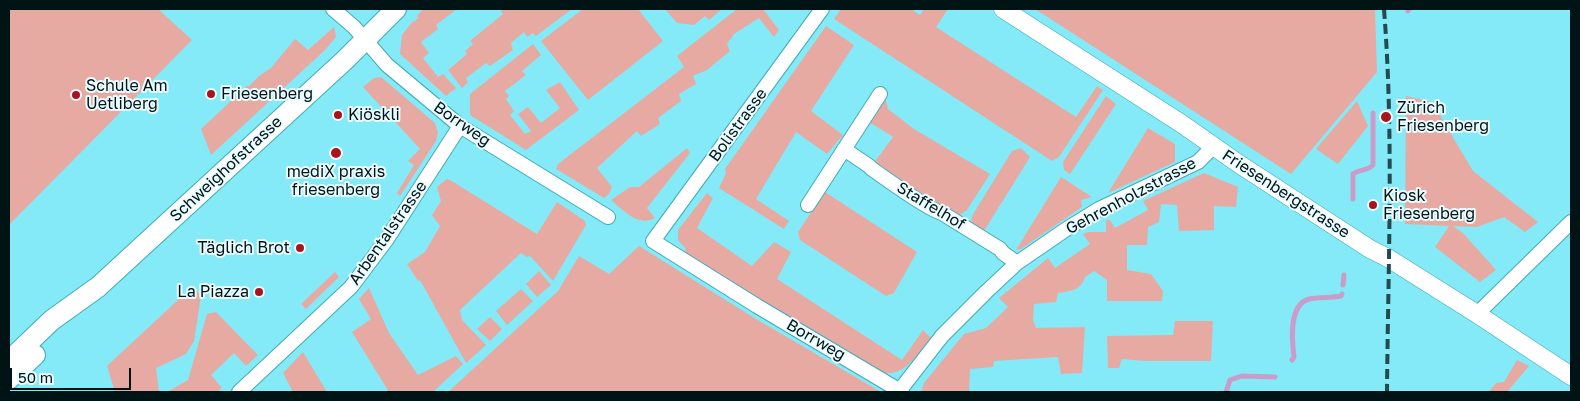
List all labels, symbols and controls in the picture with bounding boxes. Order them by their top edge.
place label: Schule Am Uetliberg [86,76,168,114]
place label: Friesenberg [221,84,313,104]
street label: Bolistrasse [705,85,771,165]
marker: Friesenberg [205,88,217,100]
marker: Schule Am Uetliberg [70,89,82,101]
street label: Borrweg [430,97,494,151]
place label: Zürich Friesenberg [1397,98,1489,136]
place label: Kiöskli [348,105,400,125]
marker: Kiöskli [332,109,344,121]
marker: Zürich Friesenberg [1379,110,1393,124]
street label: Schweighofstrasse [166,112,286,226]
marker: mediX praxis friesenberg [329,146,343,160]
street label: Friesenbergstrasse [1219,146,1353,242]
street label: Gehrenholzstrasse [1063,154,1199,238]
place label: mediX praxis friesenberg [287,162,385,200]
street label: Arbentalstrasse [345,177,431,289]
street label: Staffelhof [893,178,969,234]
place label: Kiosk Friesenberg [1383,186,1475,224]
marker: Kiosk Friesenberg [1367,199,1379,211]
place label: Täglich Brot [197,238,290,258]
marker: Täglich Brot [294,242,306,254]
place label: La Piazza [177,282,249,302]
marker: La Piazza [253,286,265,298]
street label: Borrweg [783,315,849,365]
scale bar [12,358,134,390]
text: 50 m [18,368,53,386]

